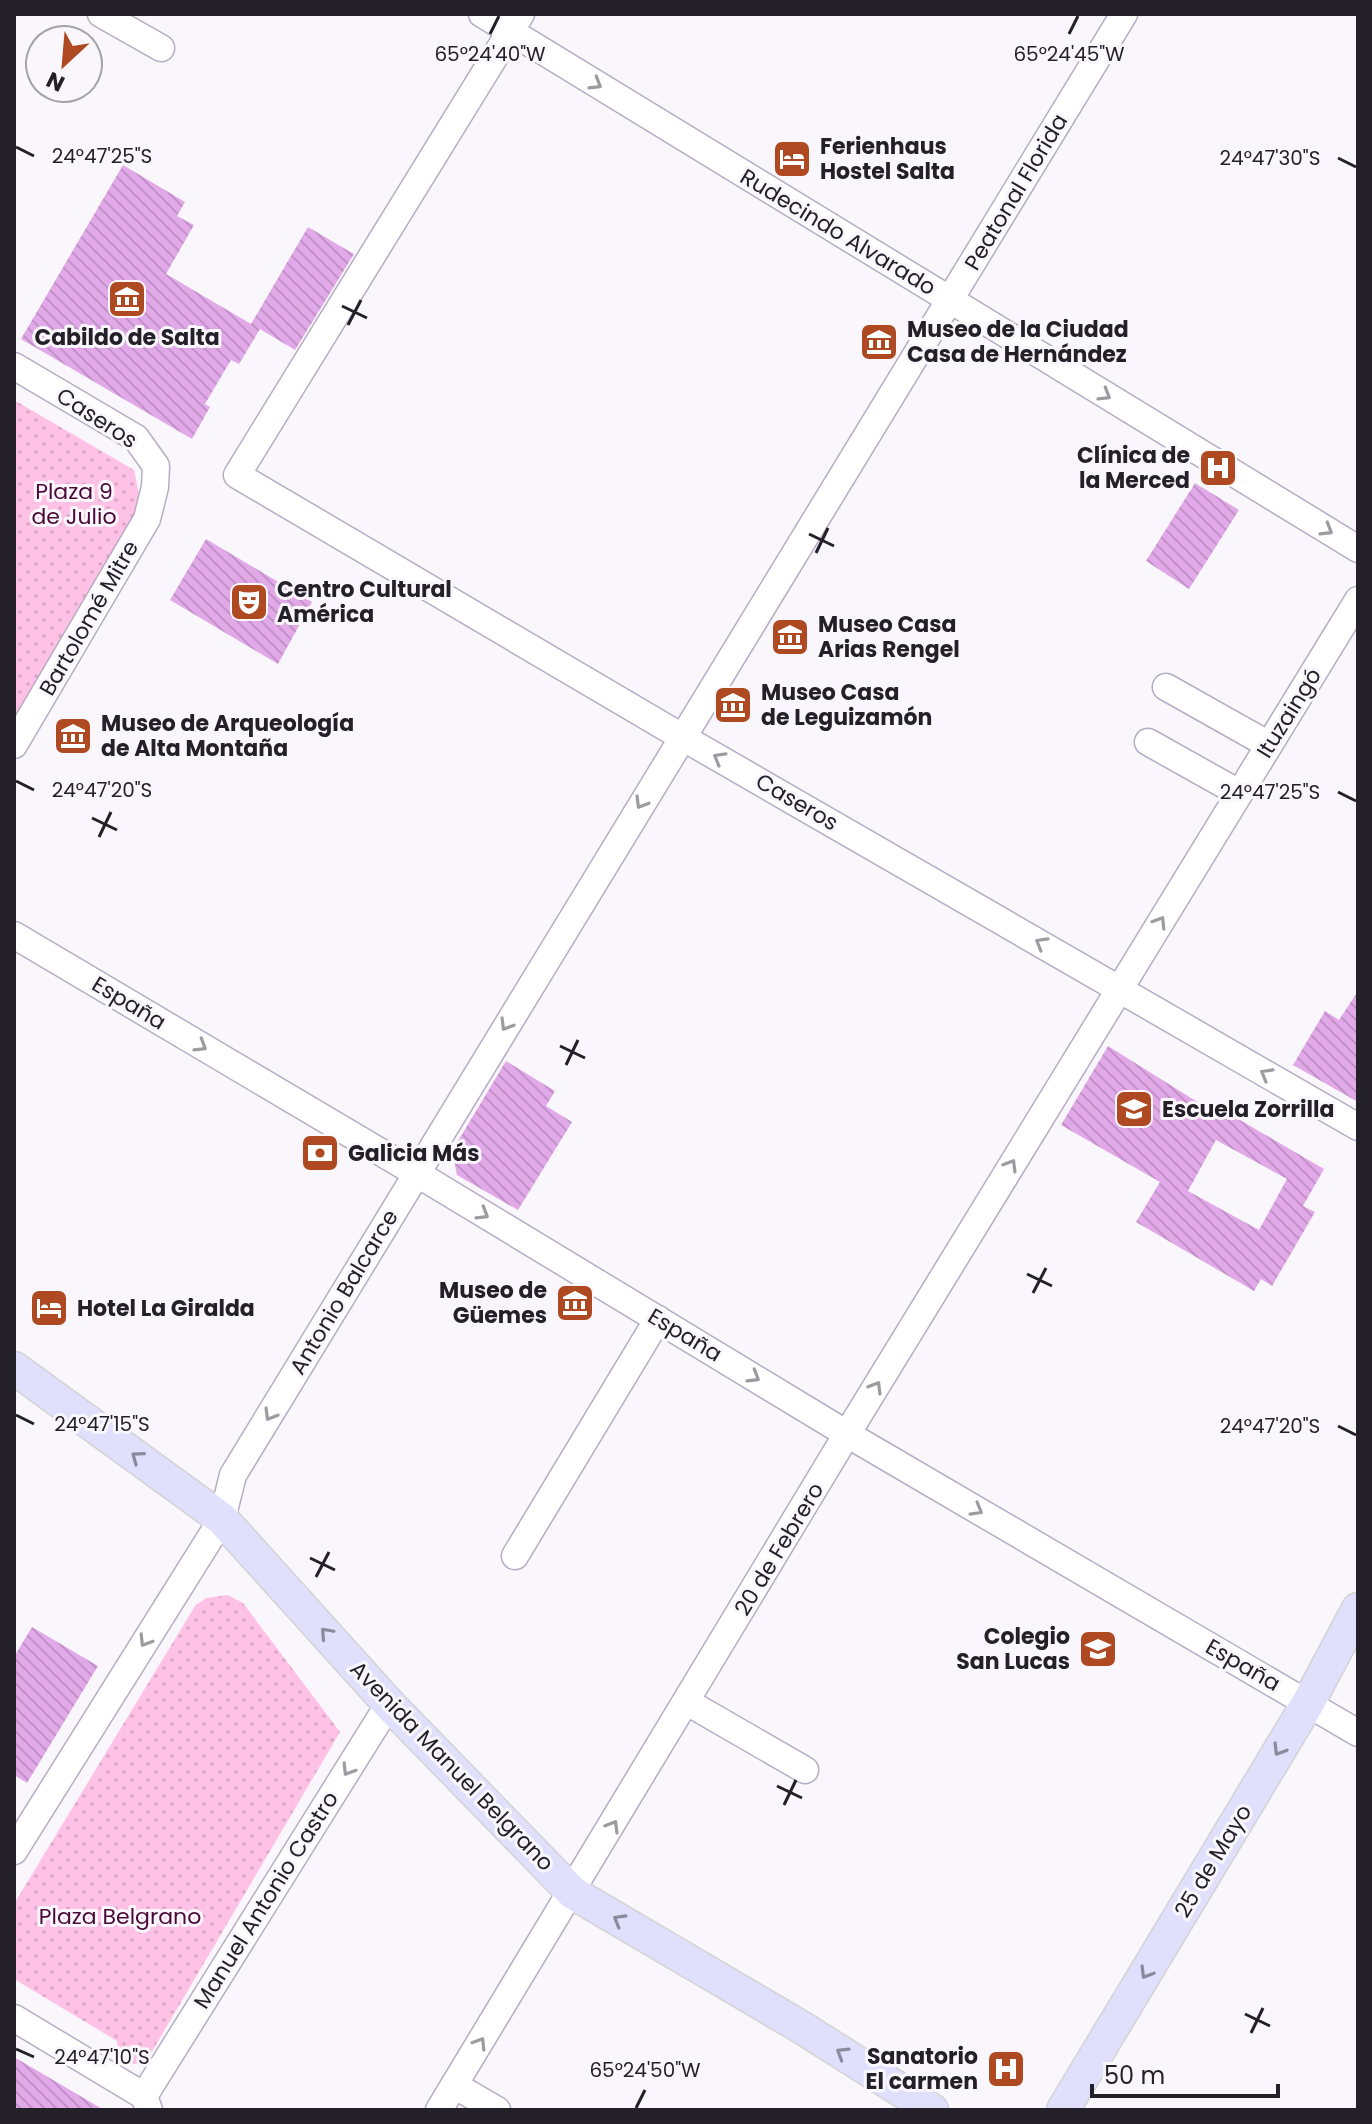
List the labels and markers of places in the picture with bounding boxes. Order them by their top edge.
place label: Ferienhaus Hostel Salta [820,131,955,187]
hotel icon: Ferienhaus Hostel Salta [771,138,813,180]
museum icon: Cabildo de Salta [106,278,148,320]
place label: Museo de la Ciudad Casa de Hernández [907,314,1129,370]
museum icon: Museo de la Ciudad Casa de Hernández [858,321,900,363]
place label: Cabildo de Salta [34,322,220,353]
place label: Clínica de la Merced [1077,440,1190,496]
hospital icon: Clínica de la Merced [1197,447,1239,489]
place label: Centro Cultural América [277,574,452,630]
theatre icon: Centro Cultural América [228,581,270,623]
place label: Museo Casa Arias Rengel [818,609,960,665]
museum icon: Museo Casa Arias Rengel [769,616,811,658]
place label: Museo Casa de Leguizamón [761,677,932,733]
museum icon: Museo Casa de Leguizamón [712,684,754,726]
place label: Museo de Arqueología de Alta Montaña [101,708,354,764]
museum icon: Museo de Arqueología de Alta Montaña [52,715,94,757]
school or university icon: Escuela Zorrilla [1113,1088,1155,1130]
place label: Escuela Zorrilla [1162,1094,1334,1125]
bank icon: Galicia Más [299,1132,341,1174]
place label: Galicia Más [348,1138,480,1169]
place label: Museo de Güemes [439,1275,547,1331]
museum icon: Museo de Güemes [554,1282,596,1324]
hotel icon: Hotel La Giralda [28,1287,70,1329]
place label: Hotel La Giralda [77,1293,255,1324]
place label: Colegio San Lucas [956,1621,1070,1677]
school or university icon: Colegio San Lucas [1077,1628,1119,1670]
place label: Sanatorio El carmen [866,2041,978,2097]
hospital icon: Sanatorio El carmen [985,2048,1027,2090]

